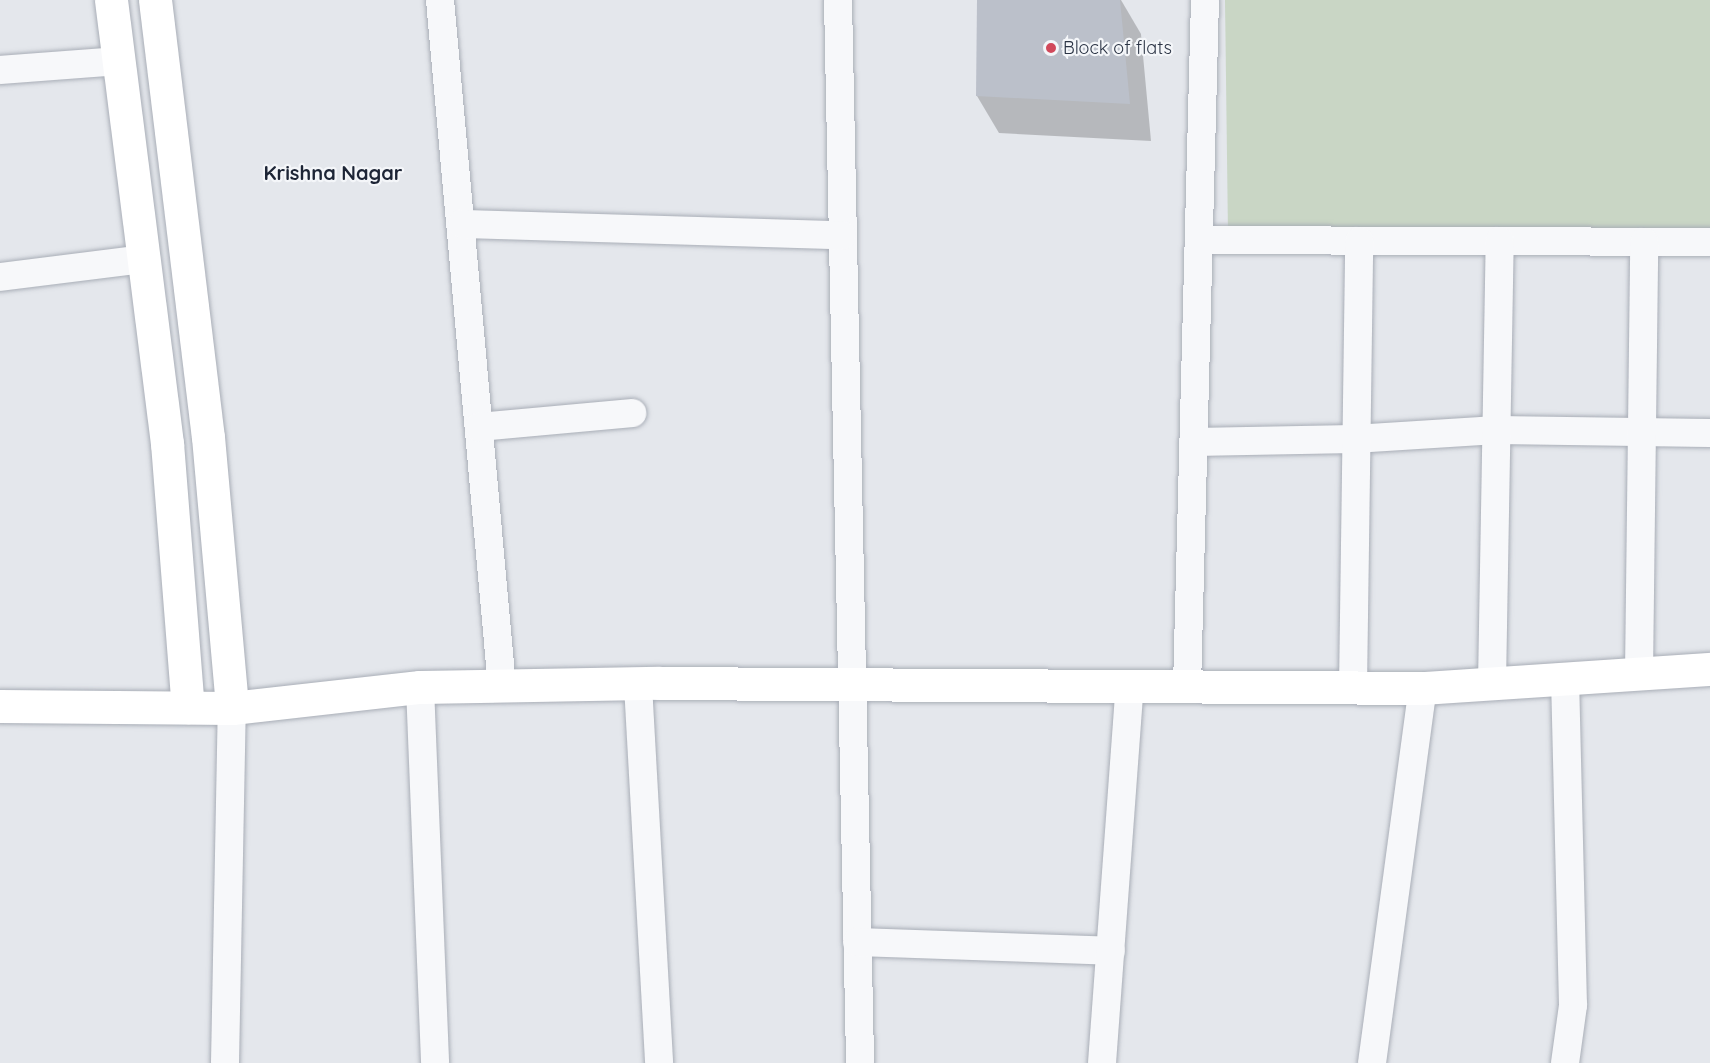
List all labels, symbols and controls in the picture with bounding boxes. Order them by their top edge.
place label: Block of flats [1063,37,1172,59]
marker: Block of flats [1044,41,1058,55]
district label: Krishna Nagar [264,160,402,184]

